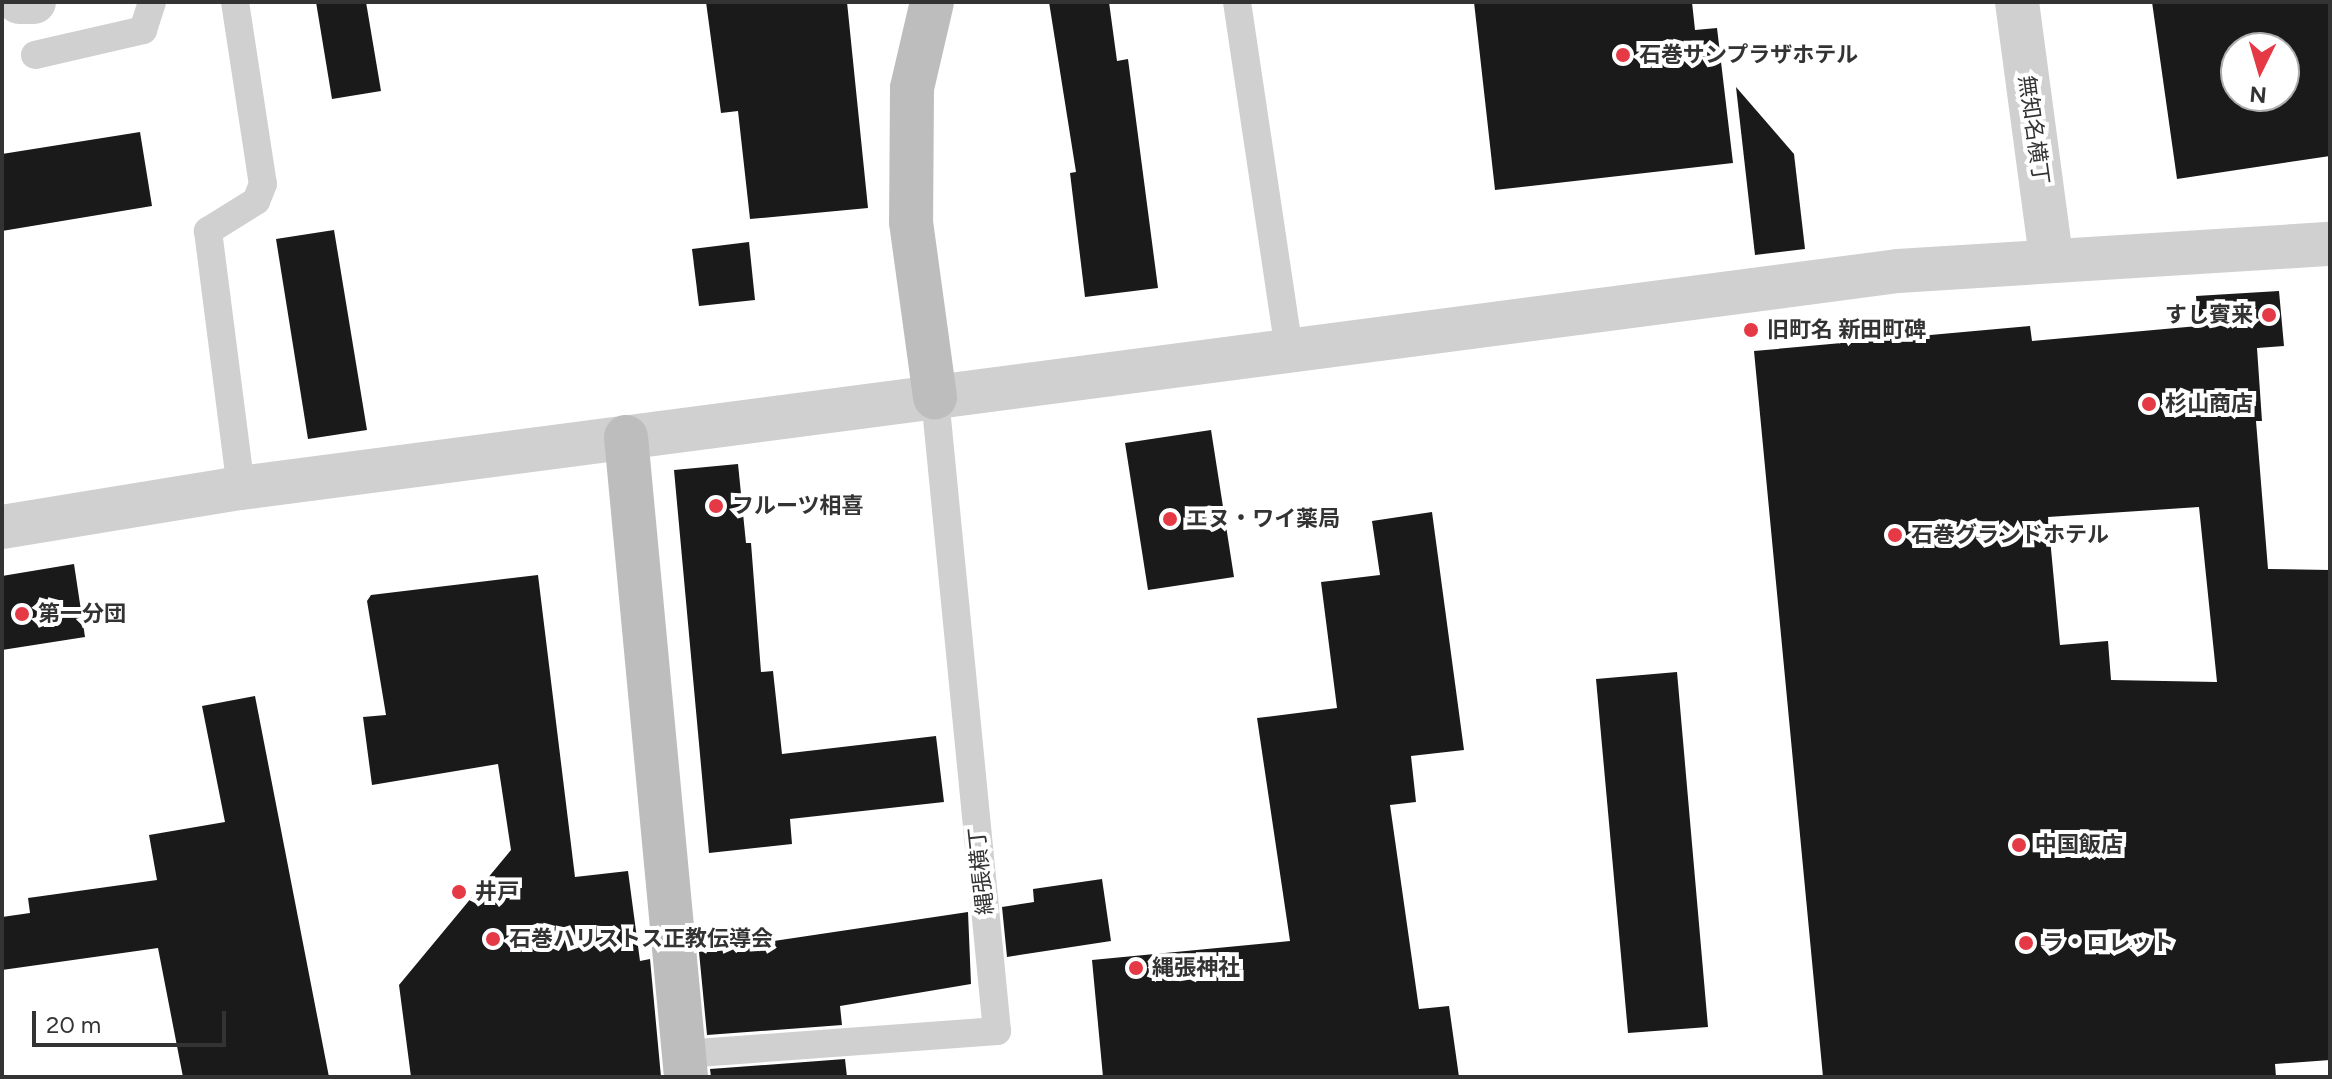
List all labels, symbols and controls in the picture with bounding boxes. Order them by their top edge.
north arrow [2220,32,2300,112]
place label: 石巻サンプラザホテル [1639,42,1859,68]
marker: 石巻サンプラザホテル [1614,46,1632,64]
street label: 無知名横丁 [2013,74,2055,186]
text: N [2248,80,2268,109]
place label: すし賓来 [2165,302,2253,328]
marker: すし賓来 [2260,306,2278,324]
place label: 旧町名 新田町碑 [1767,317,1926,343]
marker: 旧町名 新田町碑 [1742,321,1760,339]
place label: 杉山商店 [2165,391,2253,417]
marker: 杉山商店 [2140,395,2158,413]
place label: フルーツ相喜 [732,493,864,519]
marker: フルーツ相喜 [707,497,725,515]
place label: エヌ・ワイ薬局 [1186,506,1340,532]
marker: エヌ・ワイ薬局 [1161,510,1179,528]
place label: 石巻グランドホテル [1911,522,2109,548]
marker: 石巻グランドホテル [1886,526,1904,544]
place label: 第一分団 [38,601,126,627]
marker: 第一分団 [13,605,31,623]
street label: 縄張横丁 [963,826,999,916]
place label: 中国飯店 [2035,832,2123,858]
marker: 中国飯店 [2010,836,2028,854]
place label: 井戸 [475,879,519,905]
marker: 井戸 [450,883,468,901]
place label: 石巻ハリストス正教伝導会 [509,926,773,952]
marker: 石巻ハリストス正教伝導会 [484,930,502,948]
place label: ラ・ロレット [2042,930,2174,956]
marker: ラ・ロレット [2017,934,2035,952]
place label: 縄張神社 [1152,955,1240,981]
marker: 縄張神社 [1127,959,1145,977]
scale bar [36,995,230,1045]
text: 20 m [46,1010,101,1039]

